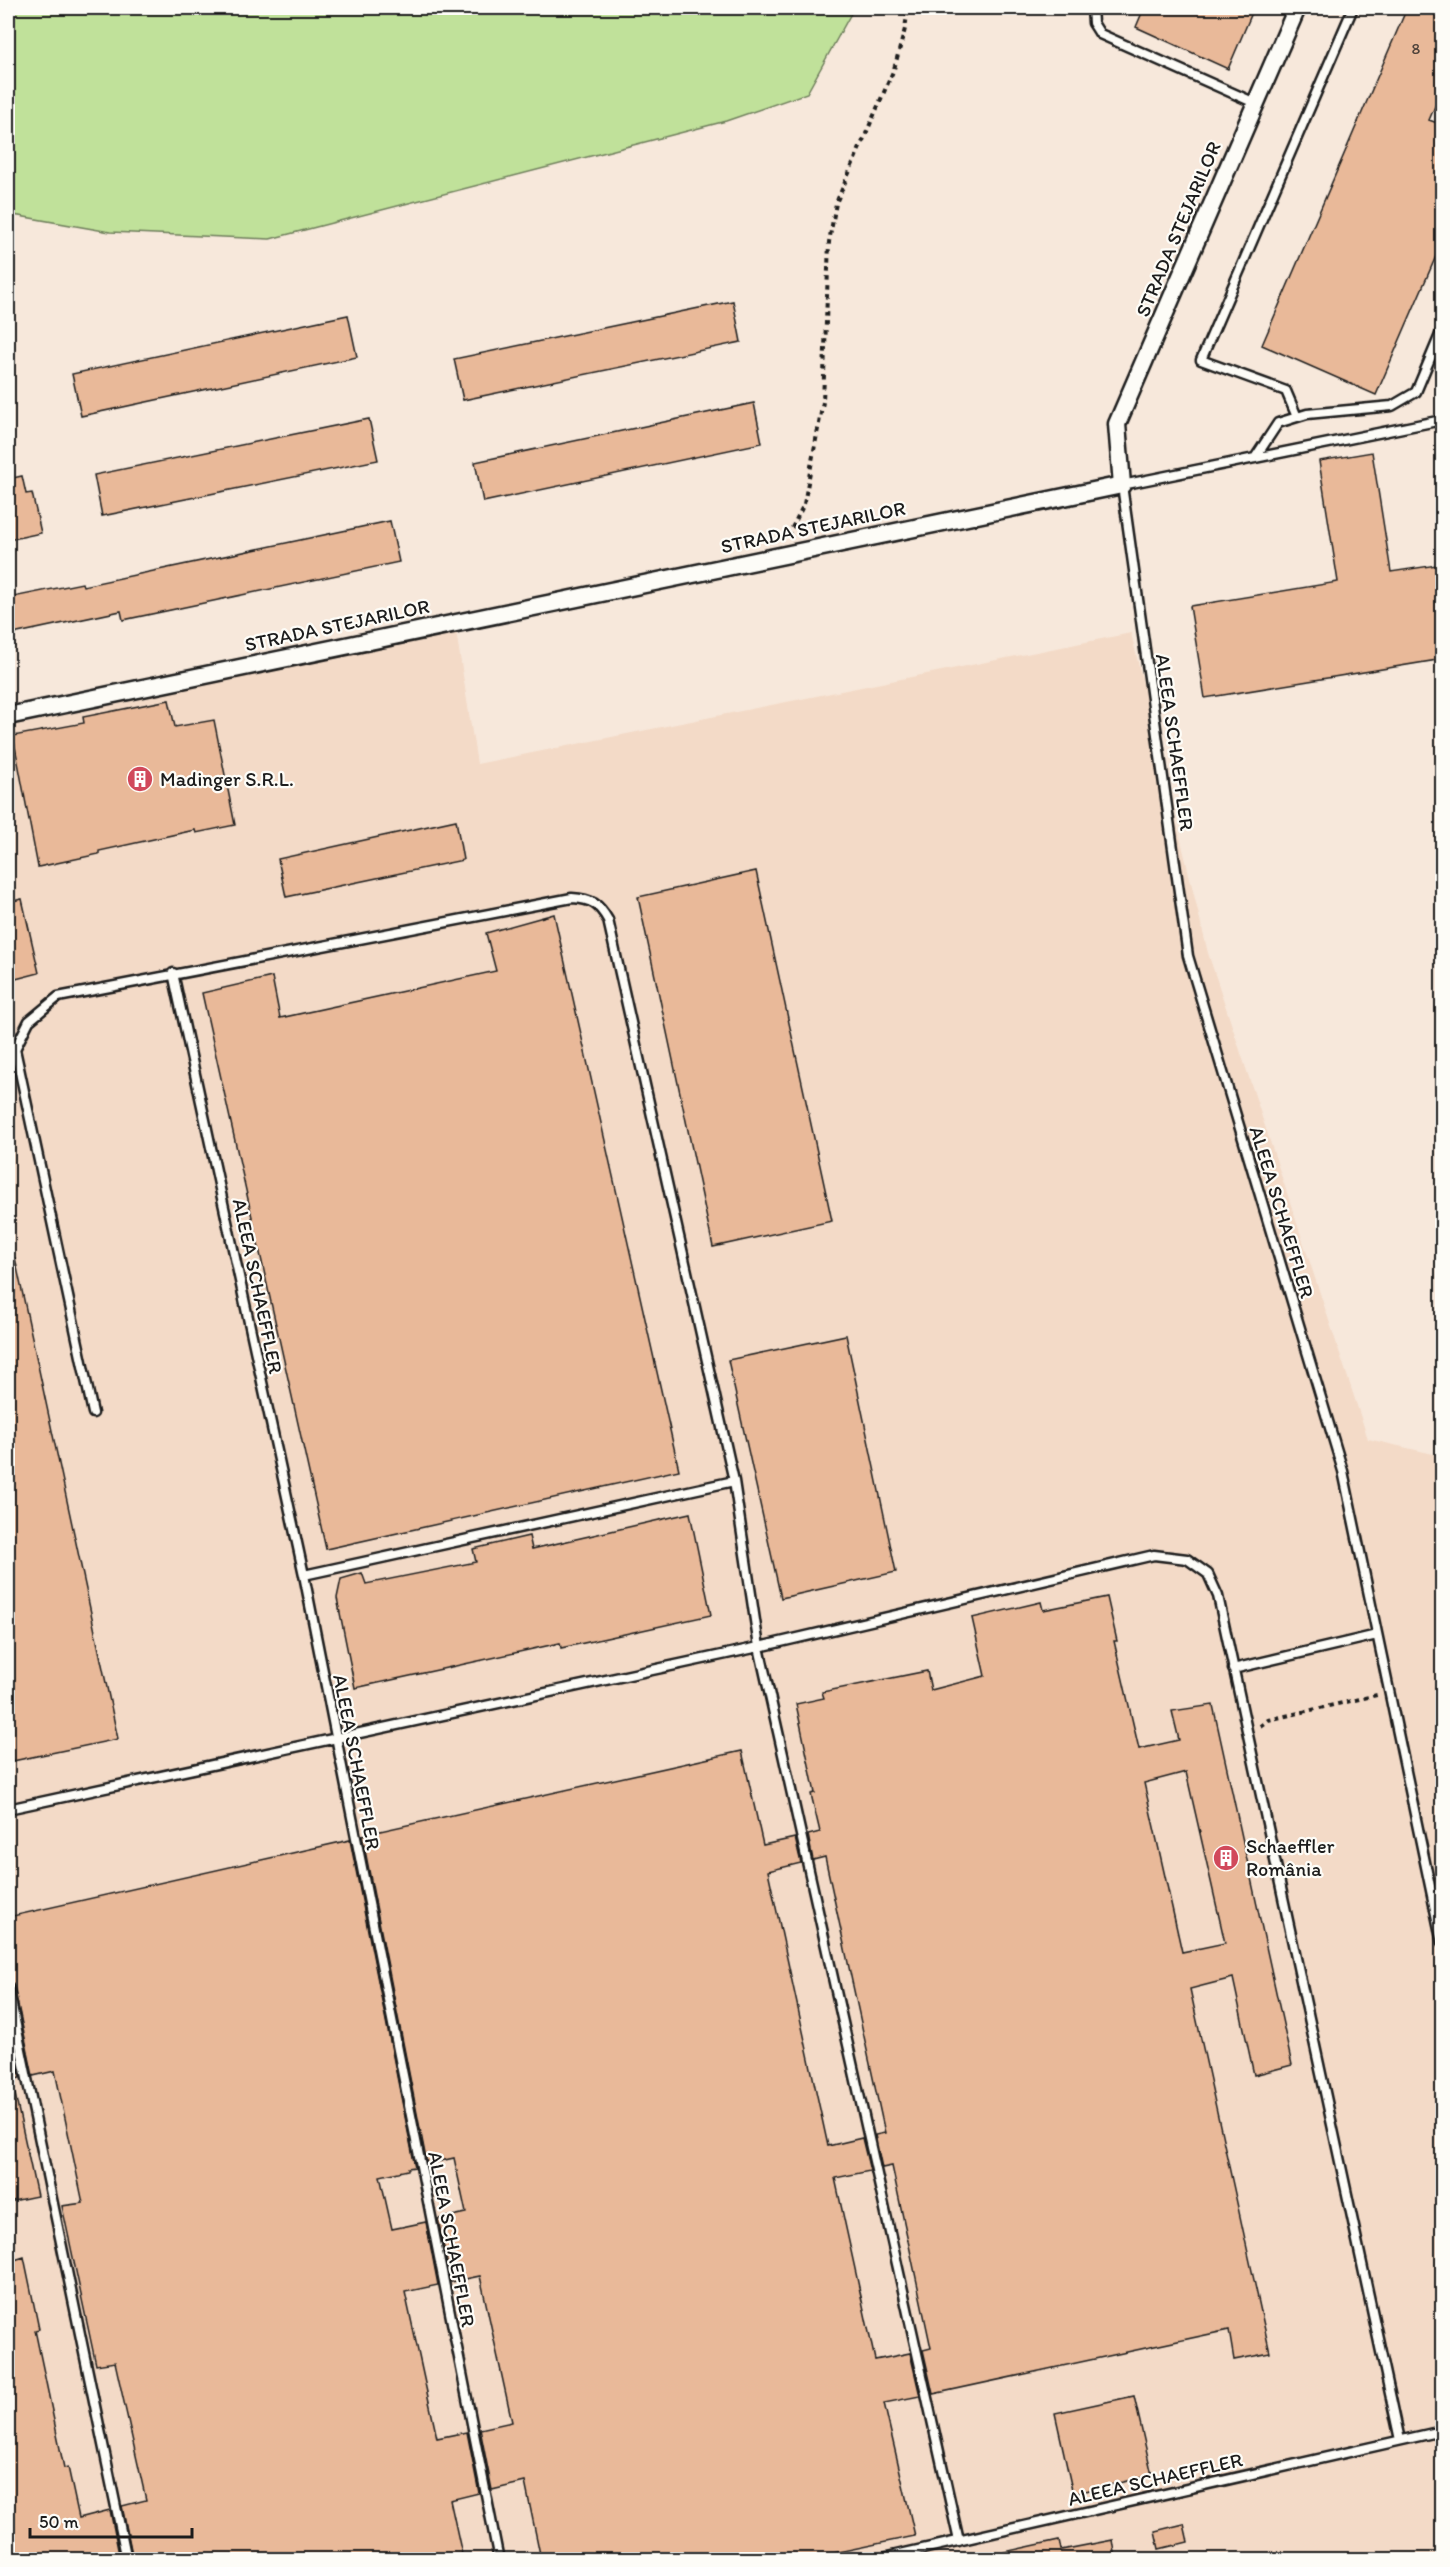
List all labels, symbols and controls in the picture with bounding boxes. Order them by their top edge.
house number: 8 [1412,39,1421,58]
street label: STRADA STEJARILOR [1130,138,1226,320]
street label: STRADA STEJARILOR [718,496,908,558]
street label: STRADA STEJARILOR [242,594,432,656]
street label: ALEEA SCHAEFFLER [1151,652,1199,833]
building icon: Madinger S.R.L. [125,764,155,794]
place label: Madinger S.R.L. [160,767,294,791]
street label: ALEEA SCHAEFFLER [1244,1123,1320,1301]
street label: ALEEA SCHAEFFLER [228,1196,288,1376]
street label: ALEEA SCHAEFFLER [328,1672,386,1852]
place label: Schaeffler România [1246,1834,1335,1881]
building icon: Schaeffler România [1211,1843,1241,1873]
street label: ALEEA SCHAEFFLER [423,2149,481,2329]
street label: ALEEA SCHAEFFLER [1065,2447,1245,2511]
scale bar [30,2501,192,2539]
text: 50 m [39,2511,79,2533]

